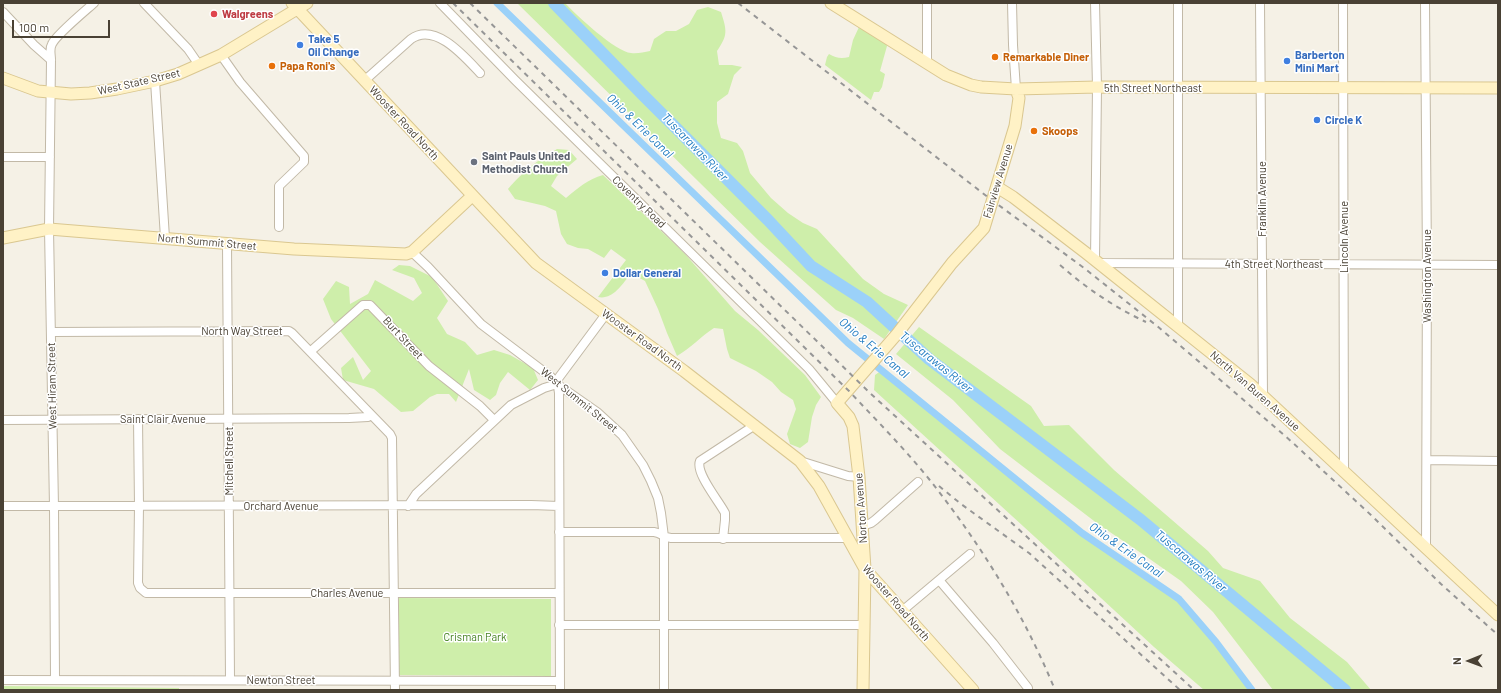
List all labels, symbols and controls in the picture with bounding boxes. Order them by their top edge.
place label: Walgreens [222,7,273,21]
marker: Walgreens [209,9,219,19]
scale bar [14,12,112,38]
text: 100 m [19,20,49,34]
place label: Take 5 Oil Change [308,32,359,58]
marker: Take 5 Oil Change [295,40,305,50]
place label: Barberton Mini Mart [1295,48,1345,74]
place label: Remarkable Diner [1003,50,1089,64]
marker: Remarkable Diner [990,52,1000,62]
marker: Barberton Mini Mart [1282,56,1292,66]
place label: Papa Roni's [280,59,335,73]
marker: Papa Roni's [267,61,277,71]
street label: West State Street [96,66,182,98]
street label: 5th Street Northeast [1104,81,1202,95]
street label: Wooster Road North [366,83,442,163]
water label: Ohio & Erie Canal [604,91,676,161]
water label: Tuscarawas River [659,110,731,184]
place label: Circle K [1325,113,1362,127]
marker: Circle K [1312,115,1322,125]
place label: Skoops [1042,124,1078,138]
marker: Skoops [1029,126,1039,136]
street label: Fairview Avenue [980,142,1016,220]
place label: Saint Pauls United Methodist Church [482,149,570,175]
marker: Saint Pauls United Methodist Church [469,157,479,167]
street label: Franklin Avenue [1255,161,1269,237]
street label: Coventry Road [610,173,668,231]
street label: Lincoln Avenue [1337,201,1351,273]
street label: Washington Avenue [1420,229,1434,323]
street label: North Summit Street [157,231,257,253]
street label: 4th Street Northeast [1225,257,1323,271]
place label: Dollar General [613,266,681,280]
marker: Dollar General [600,268,610,278]
street label: Wooster Road North [599,306,685,374]
street label: Burt Street [380,314,426,362]
water label: Ohio & Erie Canal [836,315,912,381]
street label: North Way Street [201,324,283,338]
water label: Tuscarawas River [897,328,975,396]
street label: West Hiram Street [45,342,59,430]
street label: North Van Buren Avenue [1207,348,1303,434]
street label: West Summit Street [538,365,620,435]
street label: Saint Clair Avenue [120,412,206,426]
street label: Mitchell Street [222,426,236,496]
street label: Norton Avenue [852,472,870,544]
street label: Orchard Avenue [243,499,319,513]
water label: Ohio & Erie Canal [1086,519,1166,581]
water label: Tuscarawas River [1152,527,1230,595]
street label: Wooster Road North [859,562,933,644]
street label: Charles Avenue [311,586,383,600]
park label: Crisman Park [443,630,507,644]
north arrow [1449,641,1489,681]
text: N [1450,657,1463,665]
street label: Newton Street [246,673,316,687]

